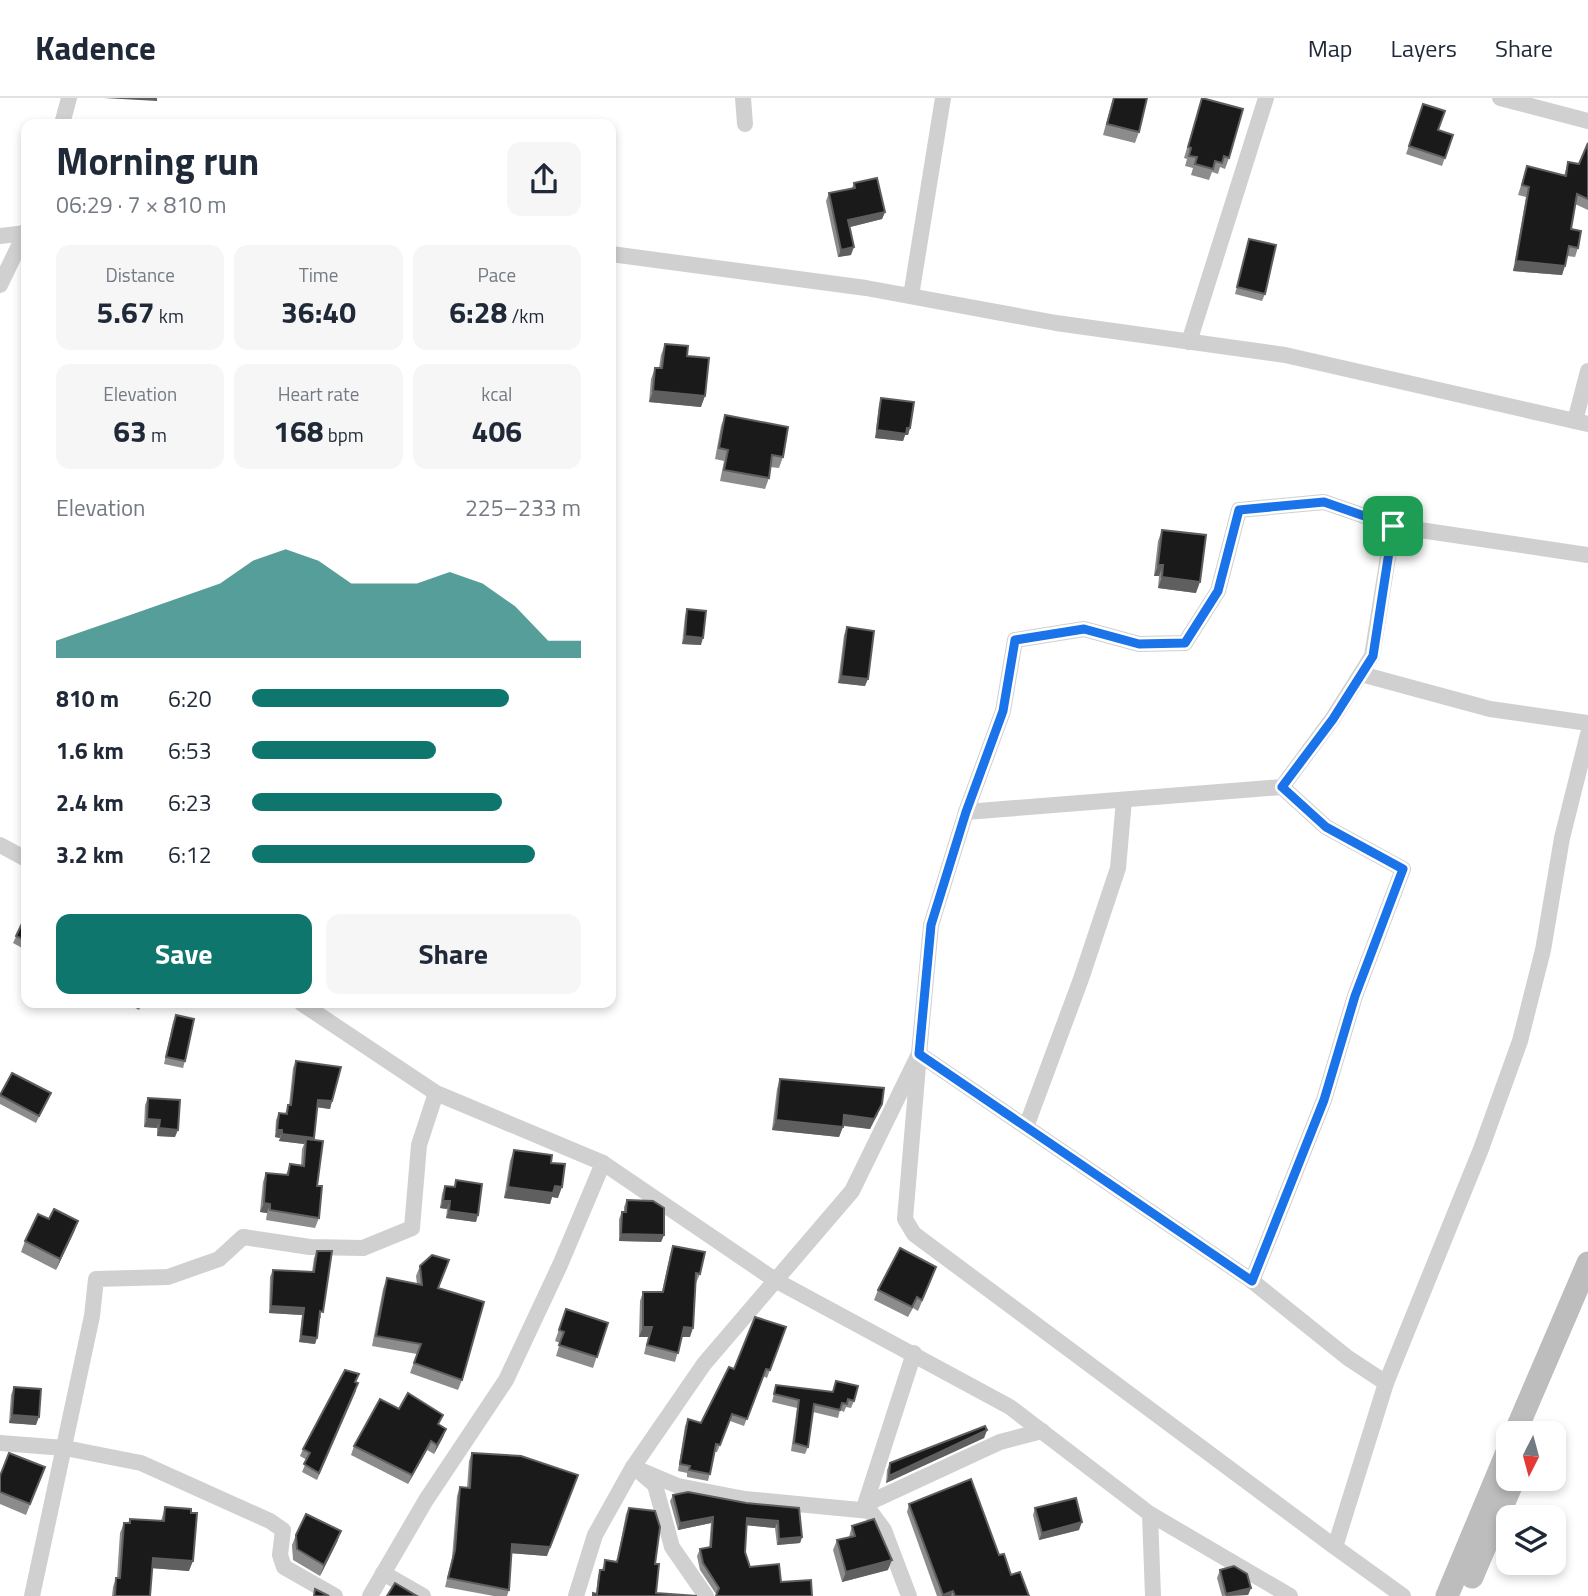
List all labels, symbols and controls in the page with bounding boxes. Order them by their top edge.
text: Kadence [35,23,156,73]
text: Map [1308,30,1353,66]
text: Layers [1391,30,1457,66]
text: Share [1495,30,1553,66]
text: Morning run [56,132,259,190]
button: share [507,142,581,216]
text: 06:29 · 7 × 810 m [56,187,226,222]
text: Distance [105,260,175,289]
text: Time [299,260,338,289]
text: Pace [478,260,516,289]
text: 5.67 [97,289,155,335]
text: 36:40 [281,289,356,335]
text: 6:28 [449,289,507,335]
text: km [155,301,184,330]
text: /km [507,301,544,330]
text: Elevation [103,379,177,408]
text: Heart rate [278,379,359,408]
text: kcal [481,379,512,408]
text: 63 [113,408,147,454]
text: 168 [273,408,324,454]
text: 406 [472,408,522,454]
text: m [147,420,167,449]
text: bpm [324,420,364,449]
text: Elevation [56,490,145,525]
text: 225–233 m [465,490,581,525]
pin [1363,496,1423,556]
icon: arrive [1374,507,1412,545]
text: 810 m [56,681,119,716]
text: 6:20 [168,681,212,716]
text: 1.6 km [56,733,124,768]
text: 6:53 [168,733,212,768]
text: 2.4 km [56,785,124,820]
text: 6:23 [168,785,212,820]
text: 3.2 km [56,837,124,872]
text: 6:12 [168,837,212,872]
button: Save [56,914,312,994]
button: Share [326,914,581,994]
north arrow [1496,1421,1566,1491]
map controls [1496,1421,1566,1575]
button: layers [1496,1505,1566,1575]

